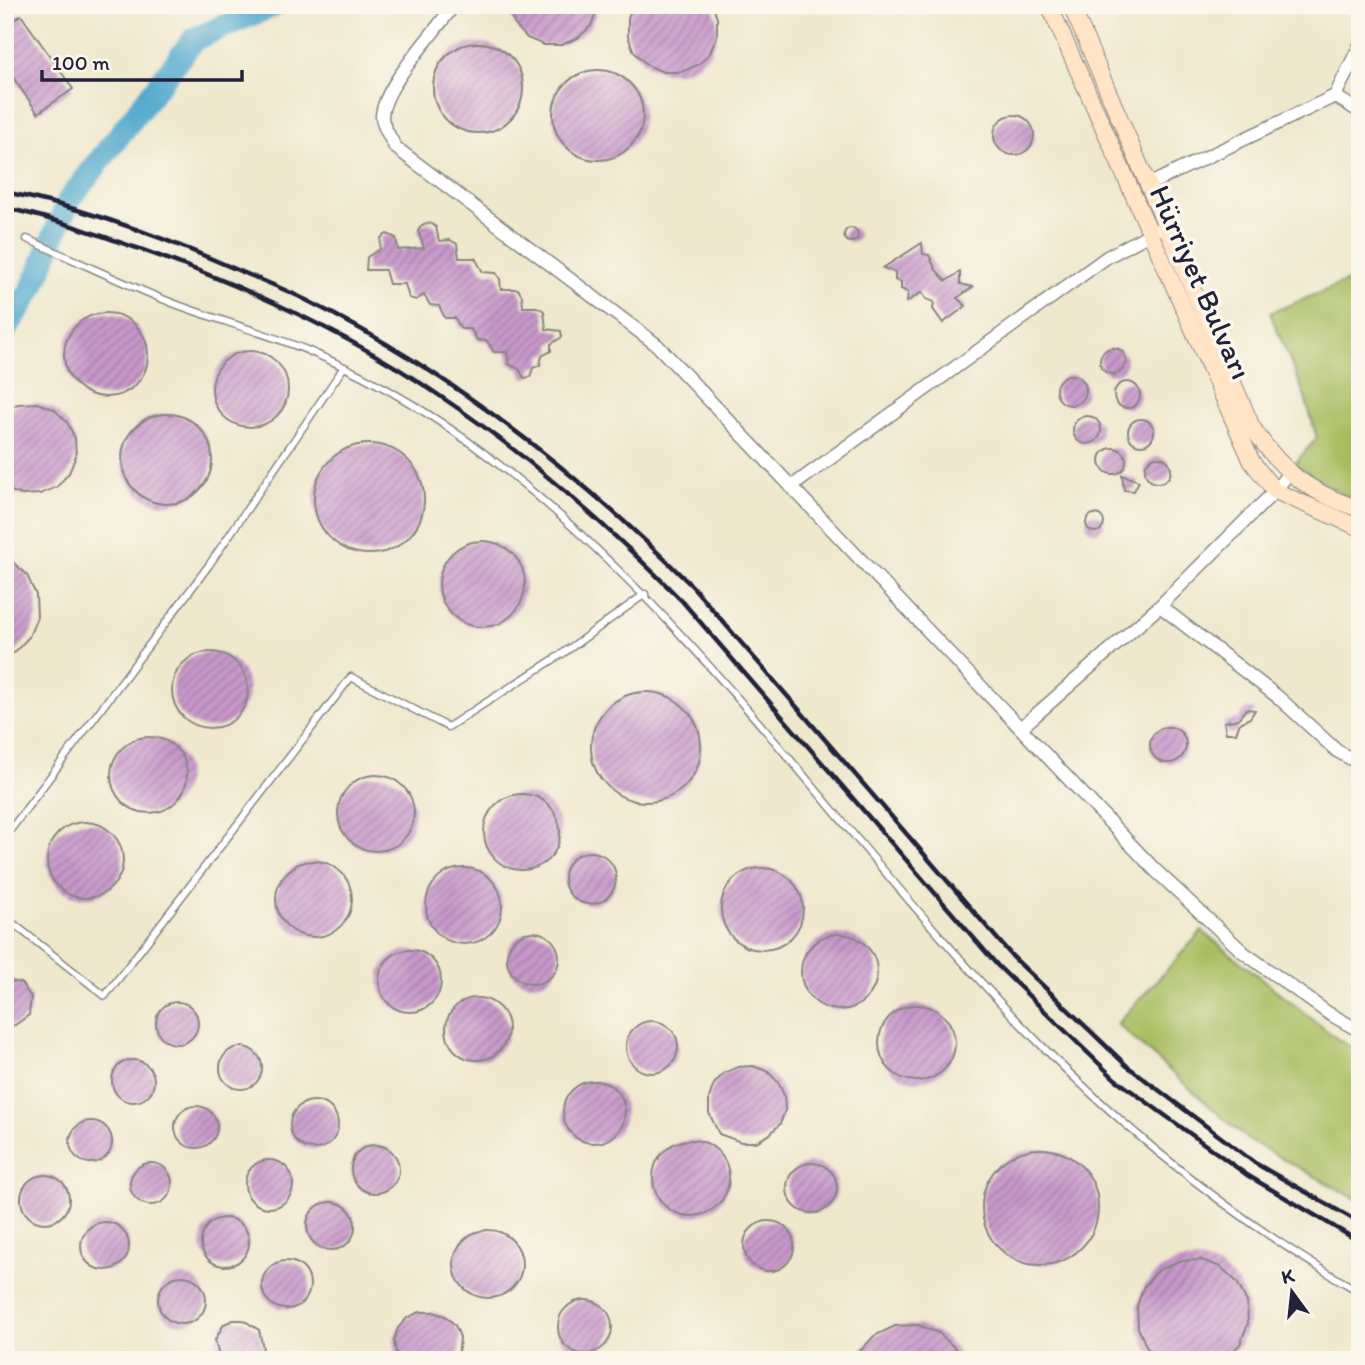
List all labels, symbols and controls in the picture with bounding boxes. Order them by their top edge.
scale bar [42,38,242,82]
text: 100 m [52,50,110,75]
street label: Hürriyet Bulvarı [1142,179,1260,385]
north arrow [1256,1256,1326,1326]
text: K [1279,1263,1297,1289]

